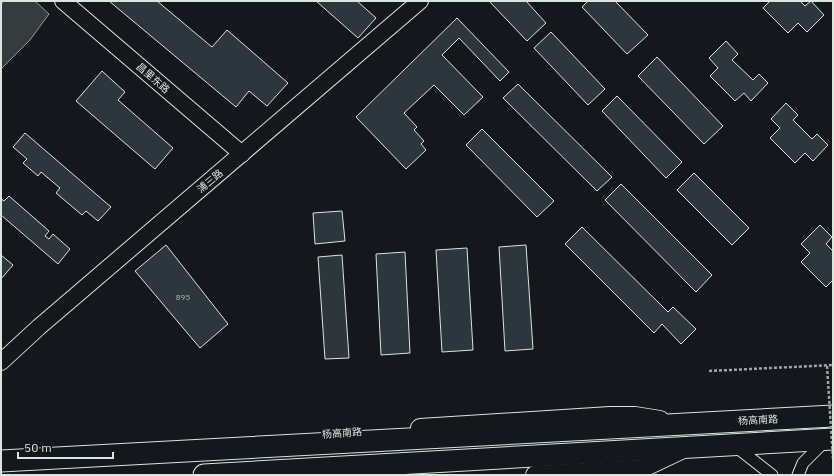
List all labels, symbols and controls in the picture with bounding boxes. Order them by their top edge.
street label: 昌里东路 [134,60,172,96]
street label: 浦三路 [194,166,226,196]
house number: 895 [176,292,190,302]
street label: 杨高南路 [738,412,778,428]
street label: 杨高南路 [322,425,362,441]
scale bar [18,434,113,460]
text: 50 m [24,440,52,455]

